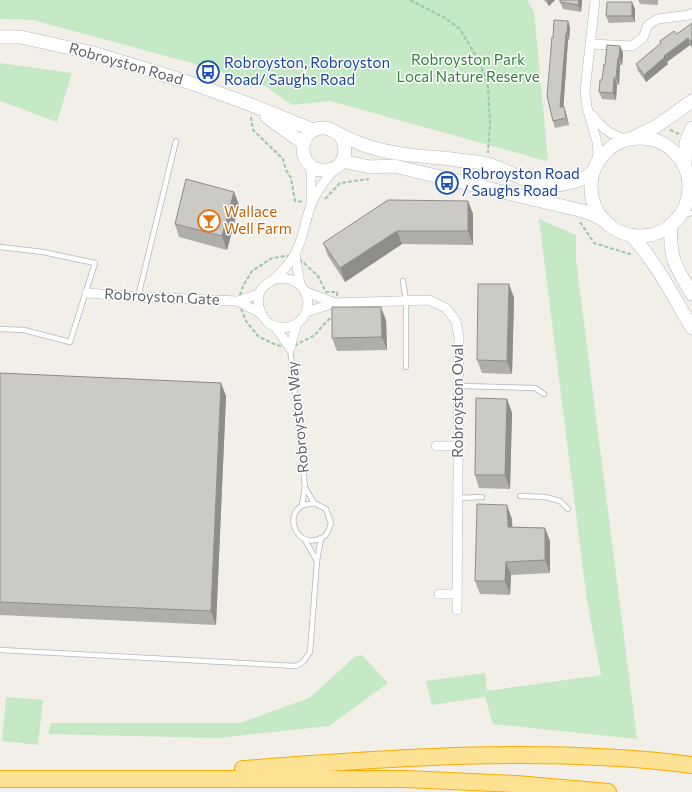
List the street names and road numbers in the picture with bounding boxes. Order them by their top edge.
street label: Robroyston Road [67,38,185,88]
street label: Robroyston Gate [104,284,220,308]
street label: Robroyston Oval [448,344,466,458]
street label: Robroyston Way [282,360,312,474]

